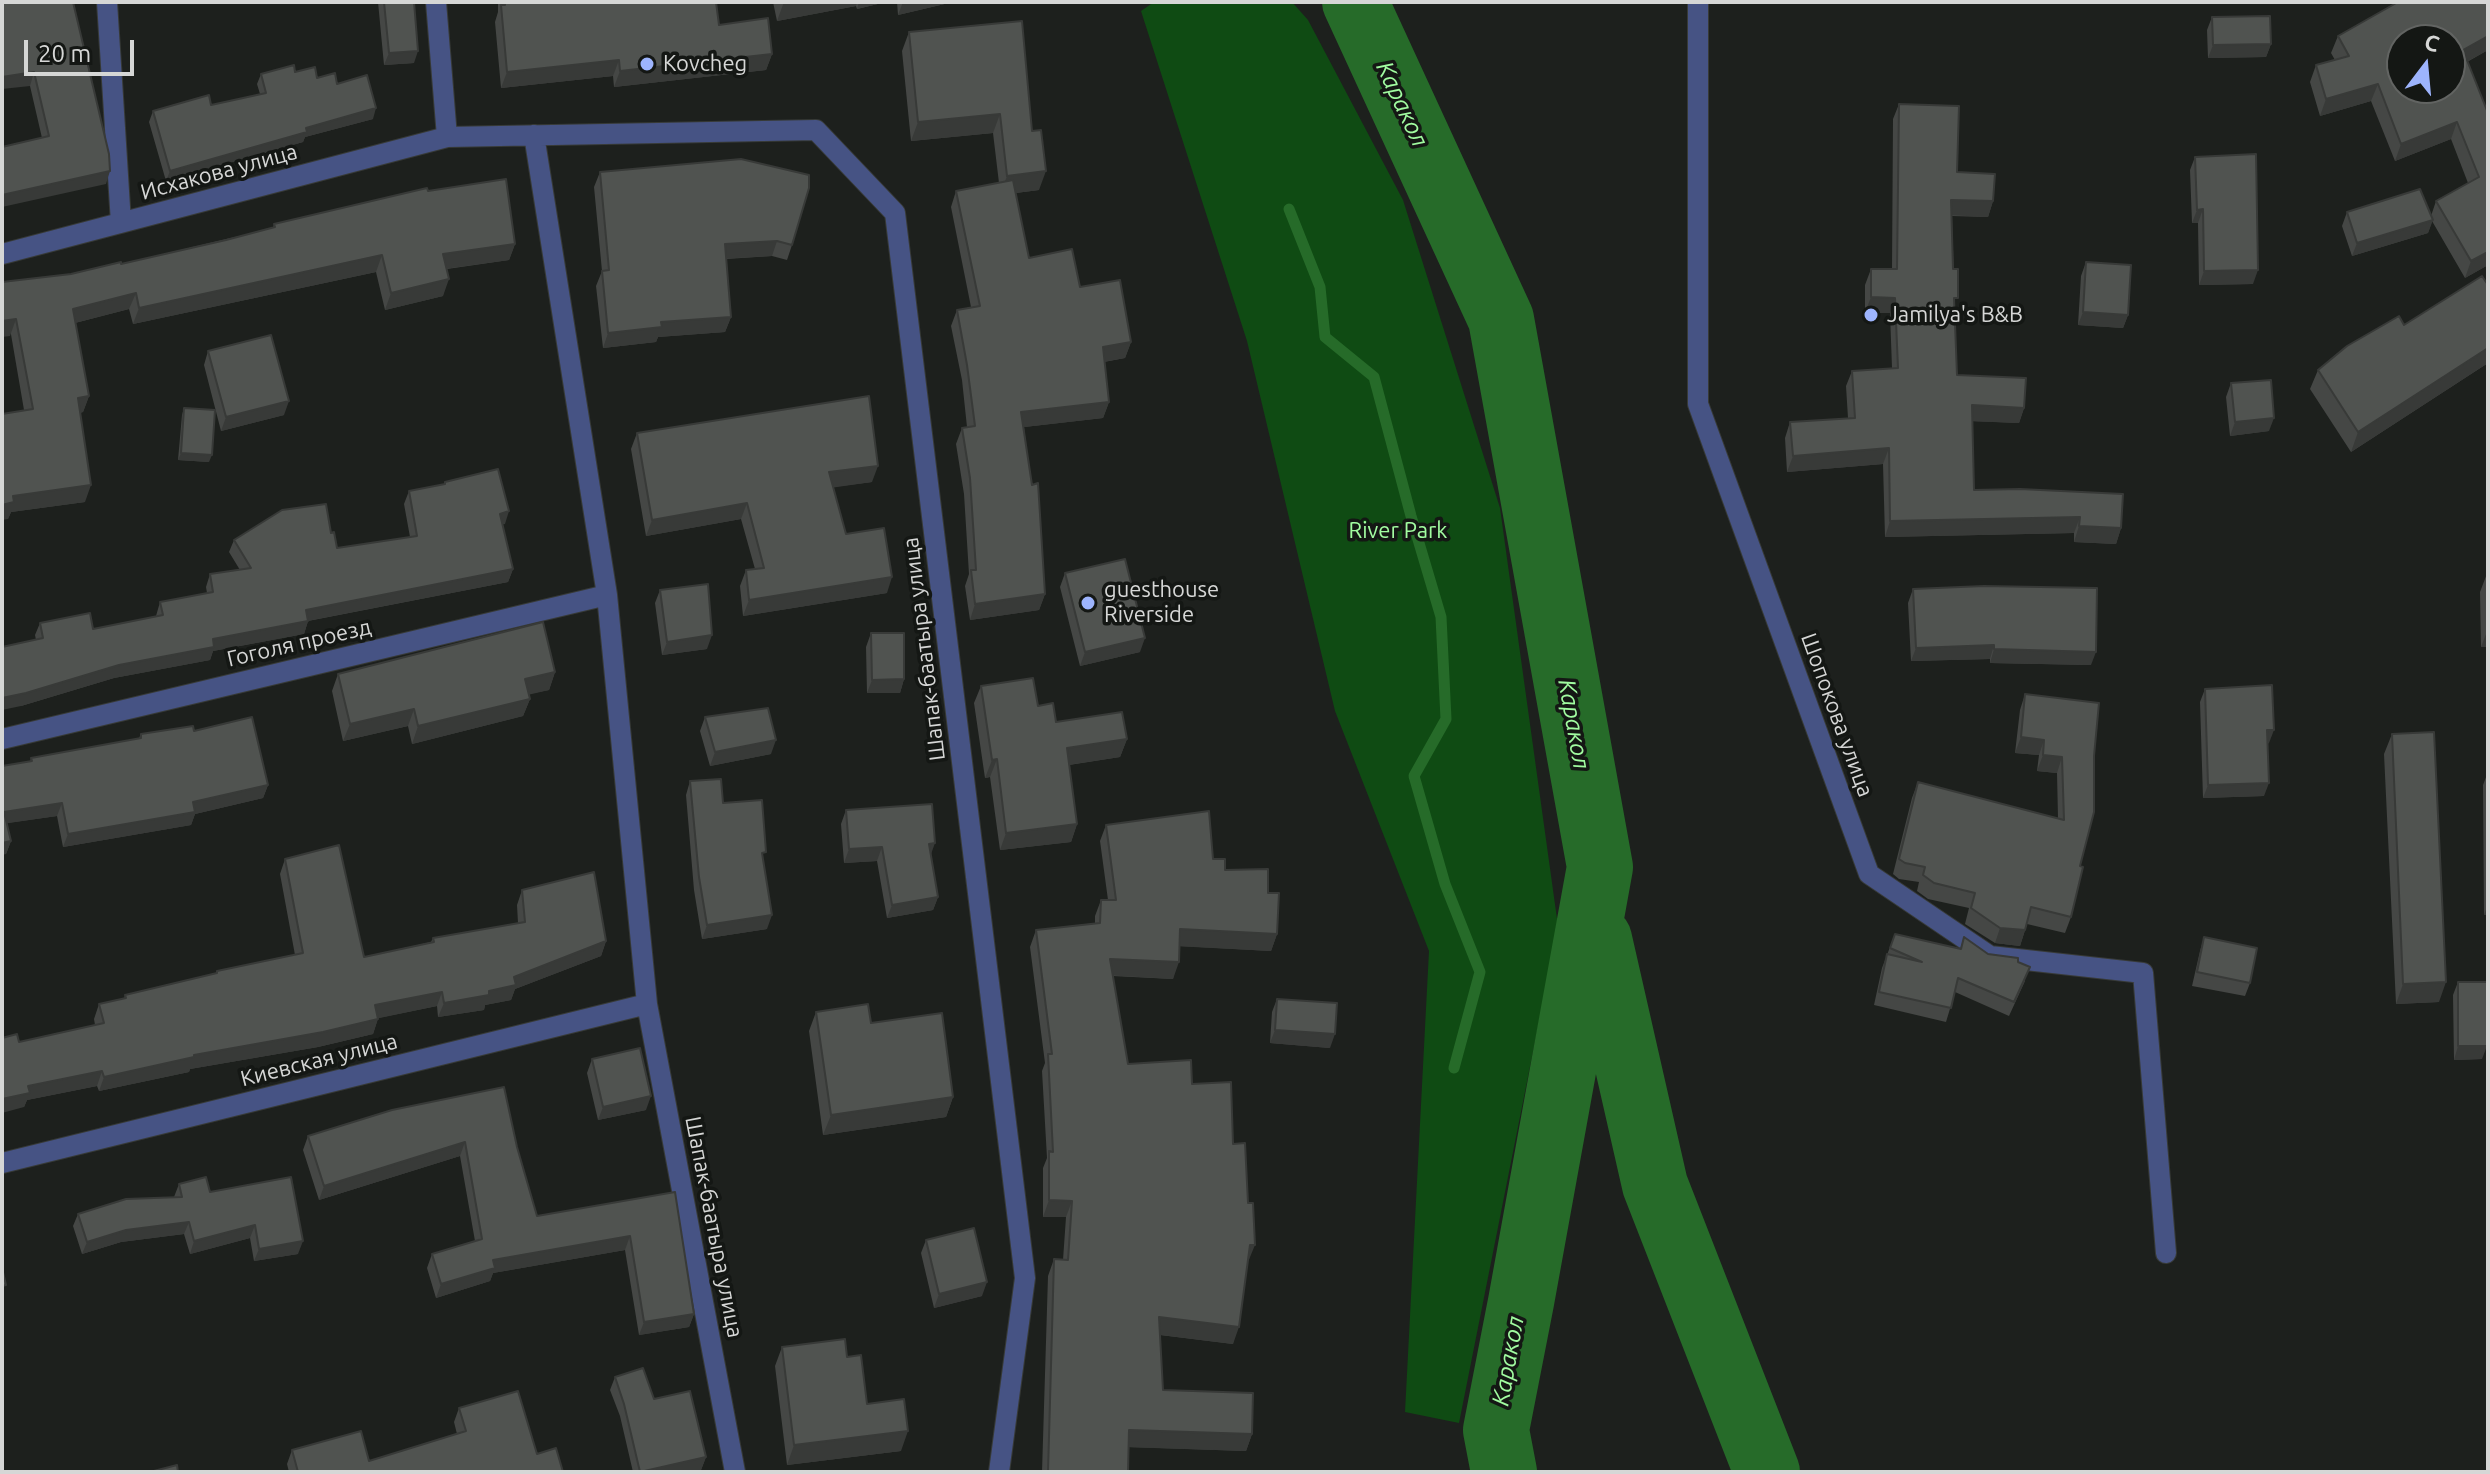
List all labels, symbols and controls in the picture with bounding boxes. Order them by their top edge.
scale bar [28,24,138,74]
north arrow [2386,24,2466,104]
text: С [2422,28,2442,56]
text: 20 m [38,40,91,67]
place label: Kovcheg [663,51,747,77]
marker: Kovcheg [638,55,656,73]
water label: Каракол [1370,57,1434,151]
street label: Исхакова улица [138,138,300,206]
place label: Jamilya's B&B [1887,302,2023,328]
marker: Jamilya's B&B [1862,306,1880,324]
park label: River Park [1349,518,1447,544]
street label: Шапак-баатыра улица [897,536,951,762]
place label: guesthouse Riverside [1104,577,1219,628]
marker: guesthouse Riverside [1079,594,1097,612]
street label: Гоголя проезд [224,614,374,672]
street label: Шопокова улица [1795,630,1879,800]
water label: Каракол [1552,677,1596,771]
street label: Киевская улица [238,1028,400,1092]
street label: Шапак-баатыра улица [680,1114,748,1340]
water label: Каракол [1486,1314,1530,1408]

